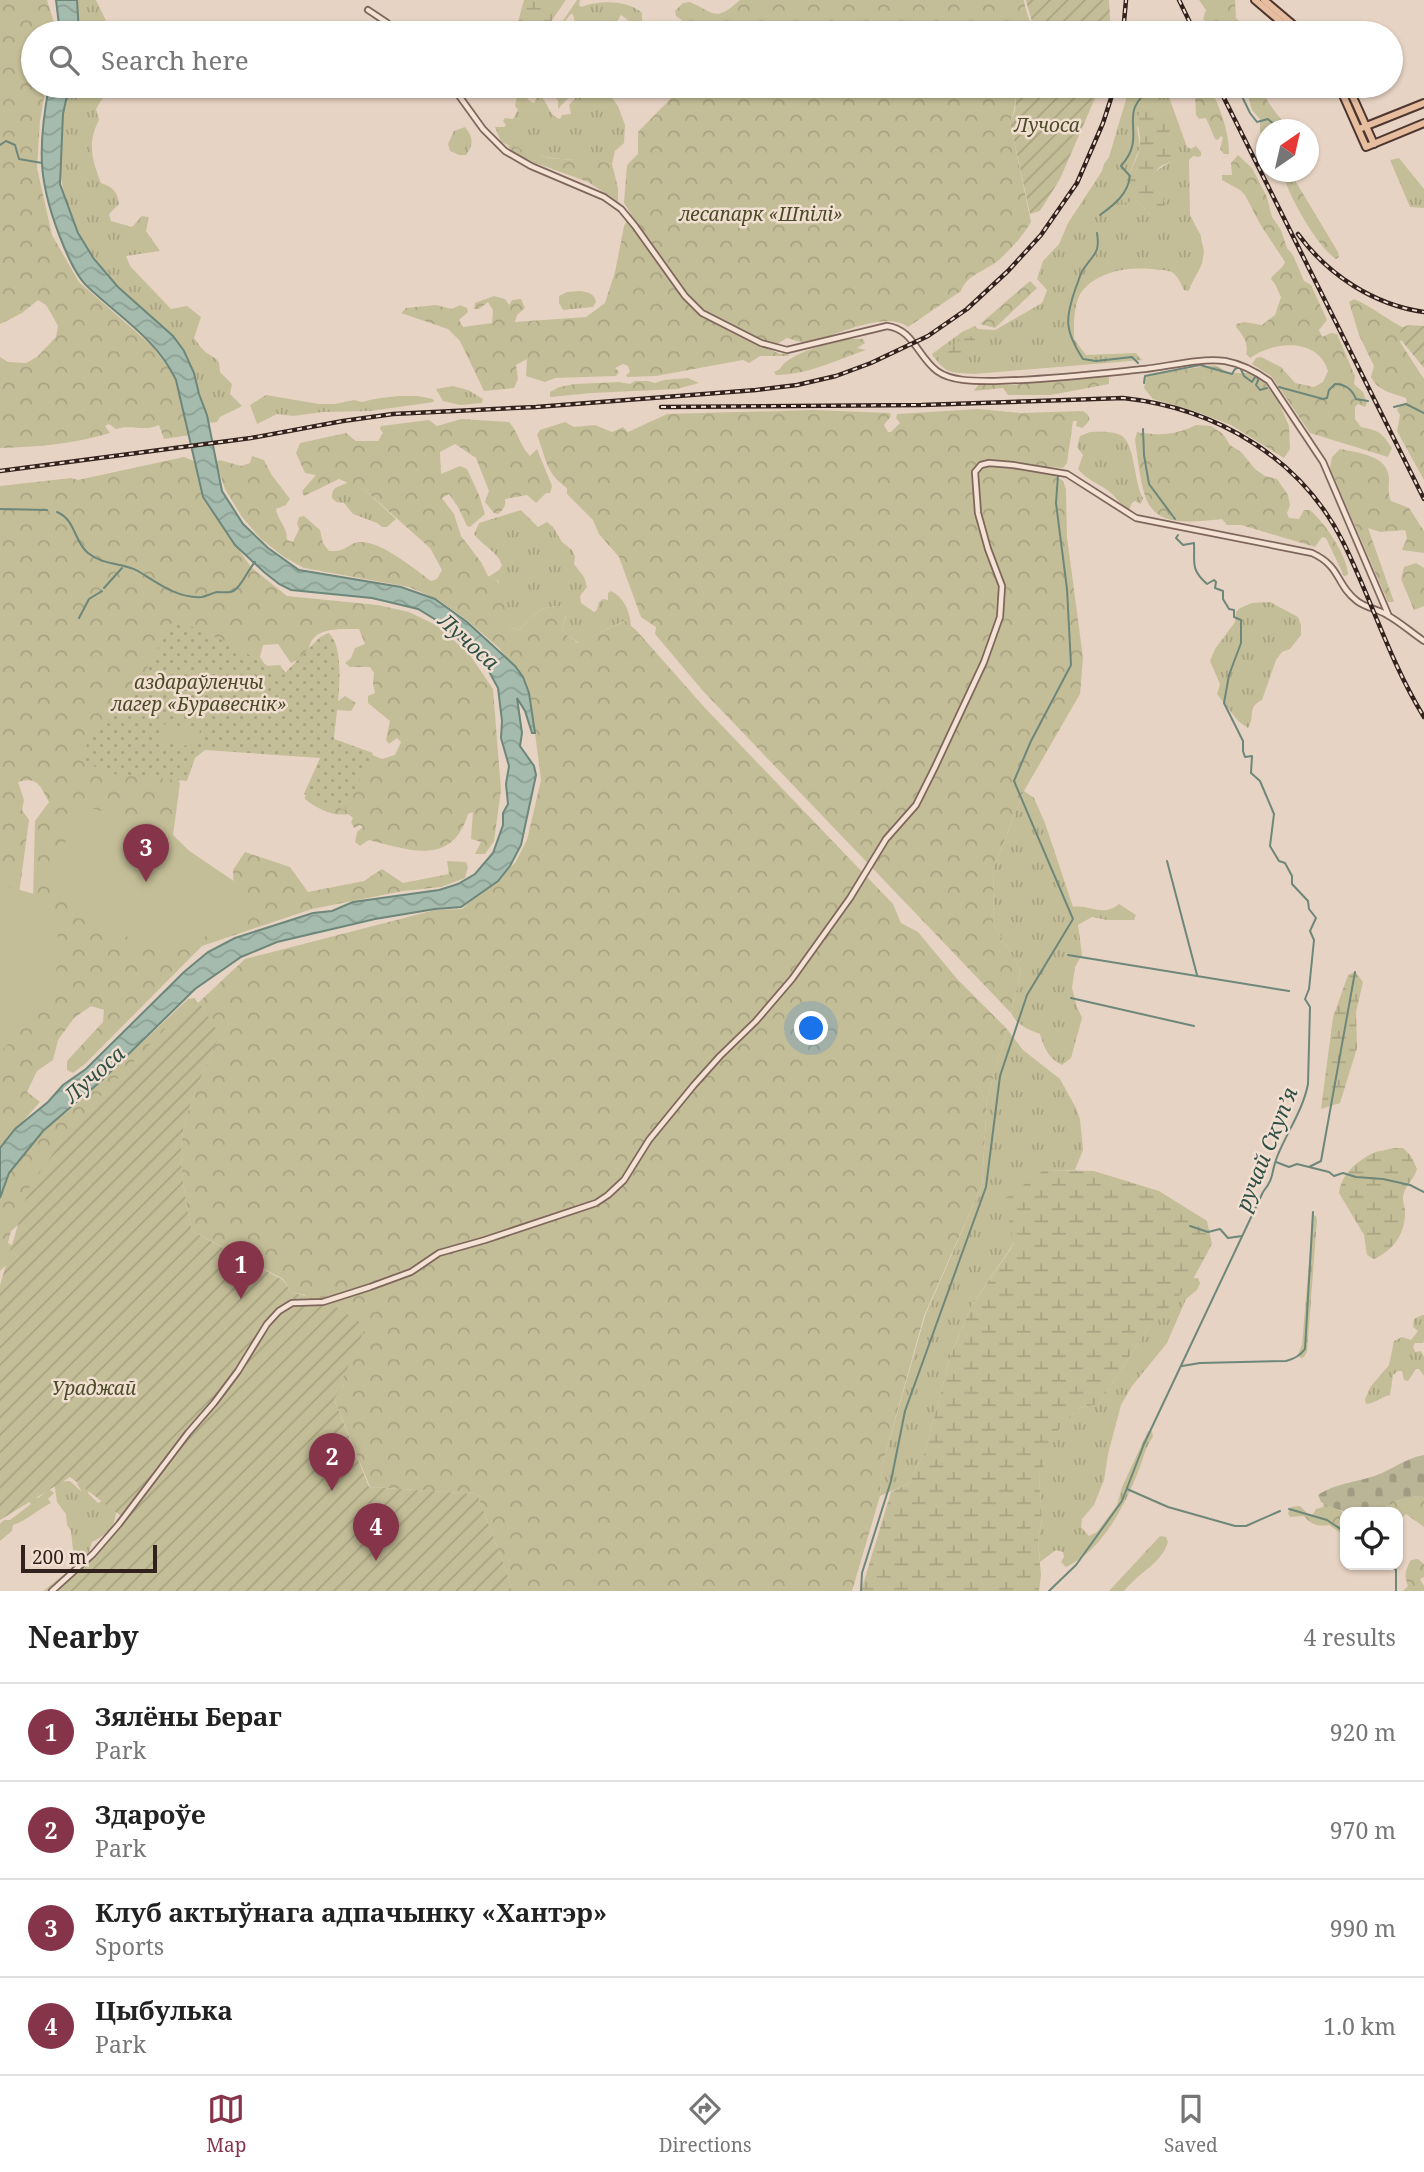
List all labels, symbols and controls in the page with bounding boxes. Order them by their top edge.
search box [21,21,1403,98]
icon: search [45,41,83,79]
text: Search here [101,42,249,78]
park label: Лучоса [1013,112,1080,138]
north arrow [1256,119,1319,182]
park label: лесапарк «Шпілі» [678,201,843,227]
water label: Лучоса [432,606,505,676]
park label: аздараўленчы лагер «Буравеснік» [110,669,287,717]
pin: 3 [123,824,169,882]
your location [794,1011,828,1045]
water label: Лучоса [57,1039,130,1109]
water label: ручай Скупʼя [1228,1083,1304,1216]
pin: 1 [218,1241,264,1299]
park label: Ураджай [52,1375,136,1401]
pin: 2 [309,1433,355,1491]
pin: 4 [353,1503,399,1561]
map controls [1340,1507,1403,1570]
button: locate [1340,1507,1403,1570]
scale bar [21,1542,158,1574]
text: 200 m [32,1544,87,1570]
text: Nearby [28,1616,139,1657]
text: 4 results [1303,1621,1396,1653]
text: Зялёны Бераг [95,1698,282,1734]
text: 1 [45,1716,58,1748]
text: 920 m [1330,1716,1396,1748]
text: Park [95,1734,146,1766]
text: Здароўе [95,1796,206,1832]
text: 2 [45,1814,58,1846]
text: 970 m [1330,1814,1396,1846]
text: Park [95,1832,146,1864]
text: Клуб актыўнага адпачынку «Хантэр» [95,1894,607,1930]
text: 3 [45,1912,58,1944]
text: 990 m [1330,1912,1396,1944]
text: Sports [95,1930,164,1962]
text: Цыбулька [95,1992,233,2028]
text: 4 [45,2010,58,2042]
text: 1.0 km [1323,2010,1396,2042]
text: Park [95,2028,146,2060]
tab: Map [206,2090,246,2158]
tab: Directions [659,2090,752,2158]
tab: Saved [1164,2090,1218,2158]

